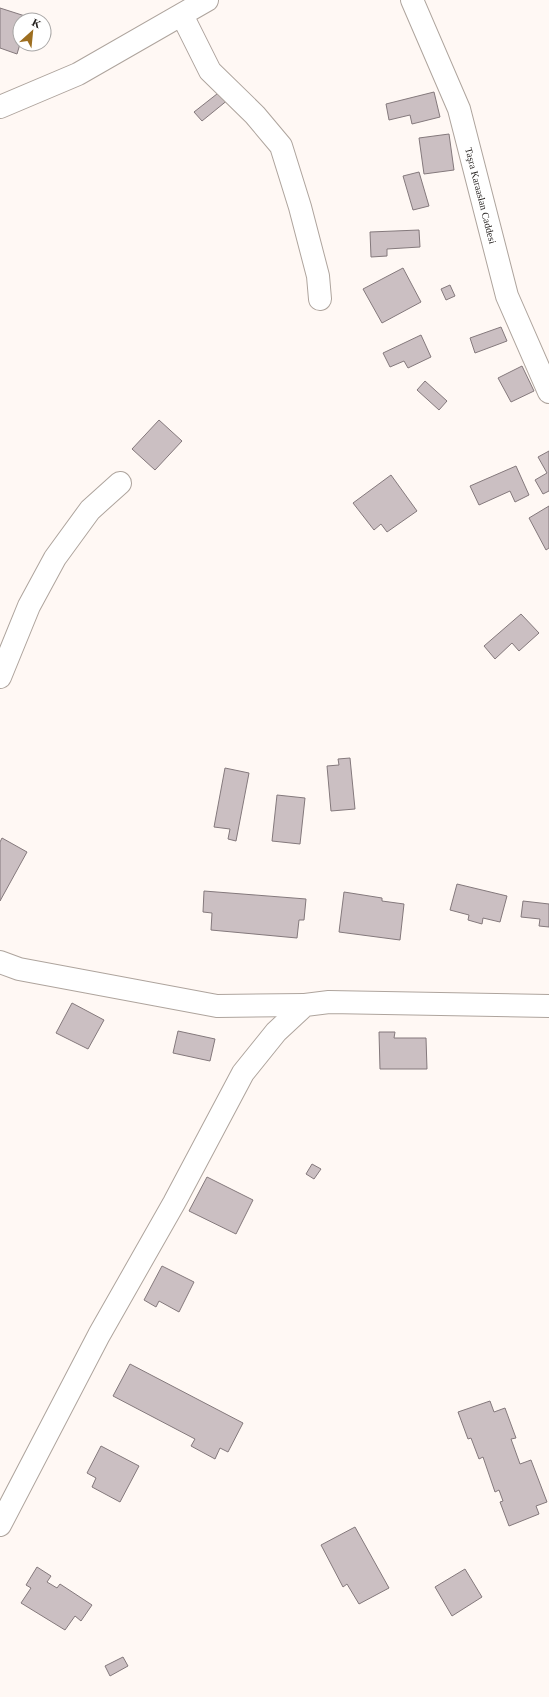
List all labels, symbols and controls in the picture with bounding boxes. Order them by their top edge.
north arrow [12,12,52,52]
text: K [30,16,43,31]
street label: Taşra Karaaslan Caddesi [463,146,498,245]

